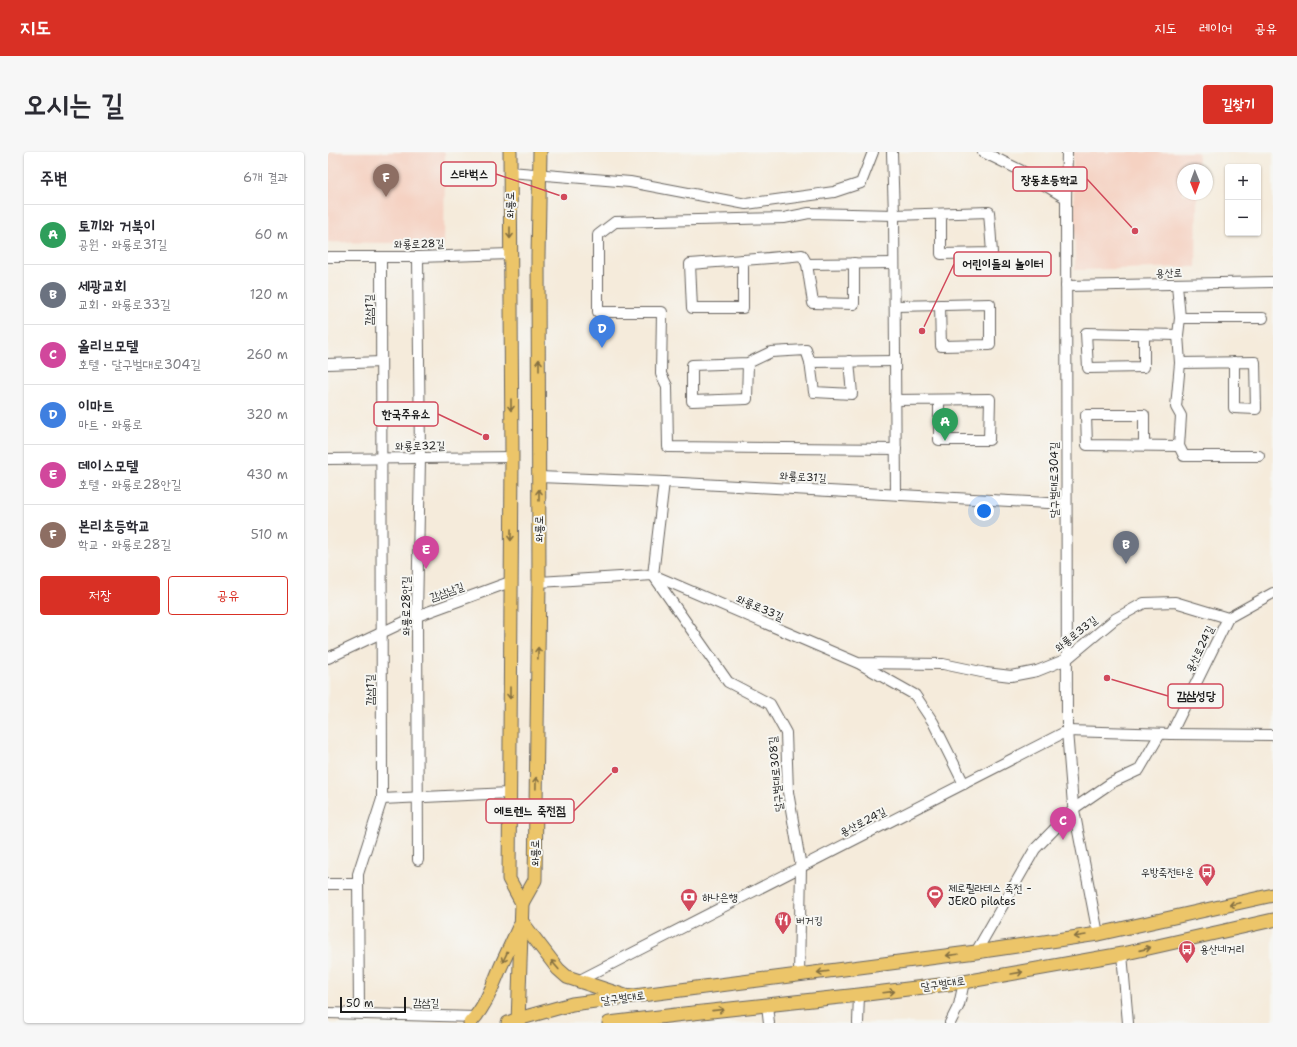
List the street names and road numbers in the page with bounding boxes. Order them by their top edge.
street label: 와룡로 [503,192,518,218]
street label: 와룡로28길 [394,236,445,252]
street label: 용산로 [1156,265,1183,281]
street label: 감삼1길 [362,294,377,326]
street label: 와룡로32길 [395,438,445,454]
street label: 달구벌대로304길 [1047,442,1062,518]
street label: 와룡로31길 [779,468,827,486]
street label: 와룡로 [532,516,547,542]
street label: 와룡로28안길 [399,576,414,636]
street label: 감삼남길 [428,579,466,605]
street label: 와룡로33길 [734,591,786,625]
street label: 와룡로33길 [1052,613,1100,655]
street label: 용산로24길 [1182,623,1218,675]
street label: 감삼1길 [363,674,378,706]
street label: 달구벌대로308길 [765,735,787,812]
street label: 용산로24길 [837,804,889,840]
street label: 와룡로 [528,840,543,866]
street label: 달구벌대로 [920,973,966,995]
street label: 달구벌대로 [600,988,646,1008]
street label: 감삼길 [413,995,440,1011]

